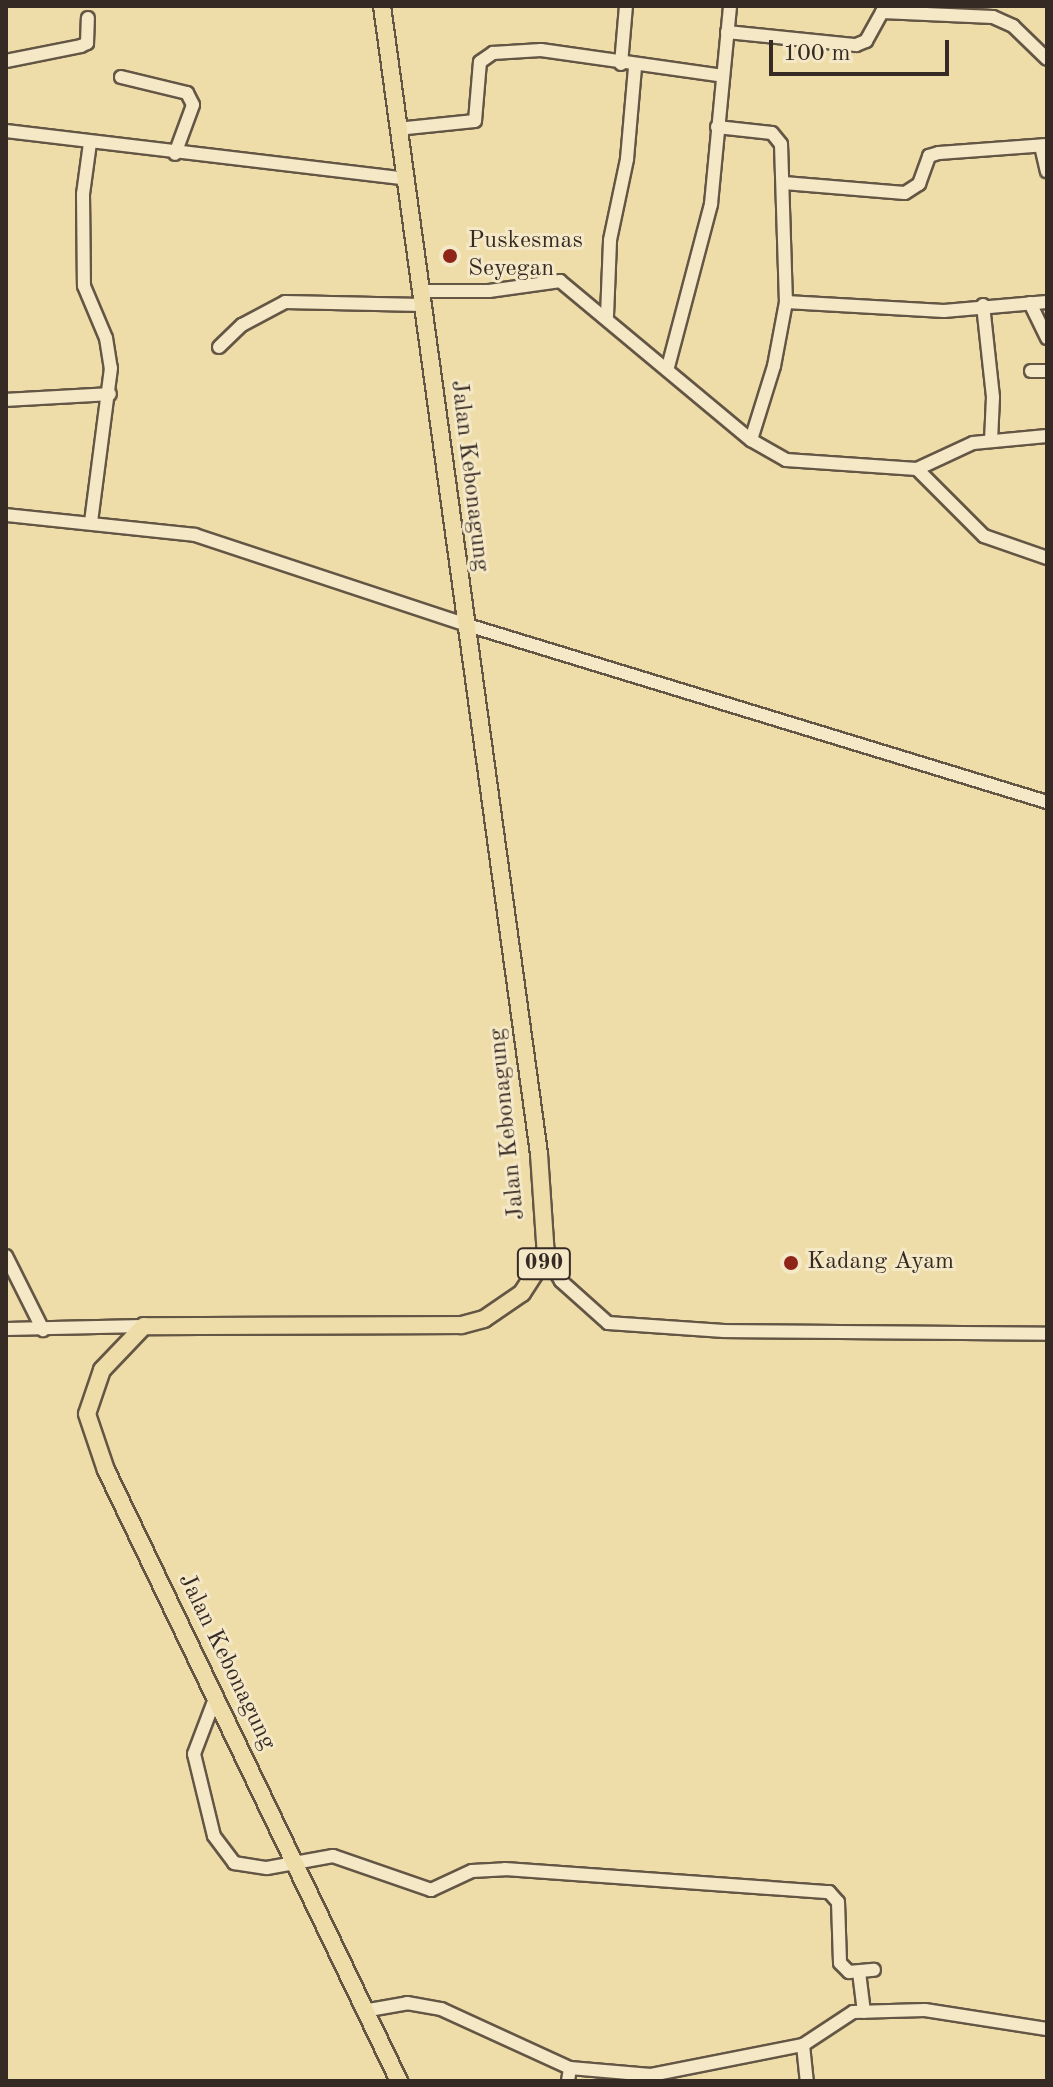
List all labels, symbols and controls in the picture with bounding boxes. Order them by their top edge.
scale bar [773,24,953,74]
text: 100 m [783,42,851,66]
place label: Puskesmas Seyegan [468,228,583,284]
marker: Puskesmas Seyegan [439,245,461,267]
street label: Jalan Kebonagung [443,379,495,573]
street label: Jalan Kebonagung [484,1027,532,1221]
road number: 090 [516,1246,572,1282]
place label: Kadang Ayam [807,1249,954,1277]
marker: Kadang Ayam [782,1254,800,1272]
street label: Jalan Kebonagung [171,1569,281,1755]

